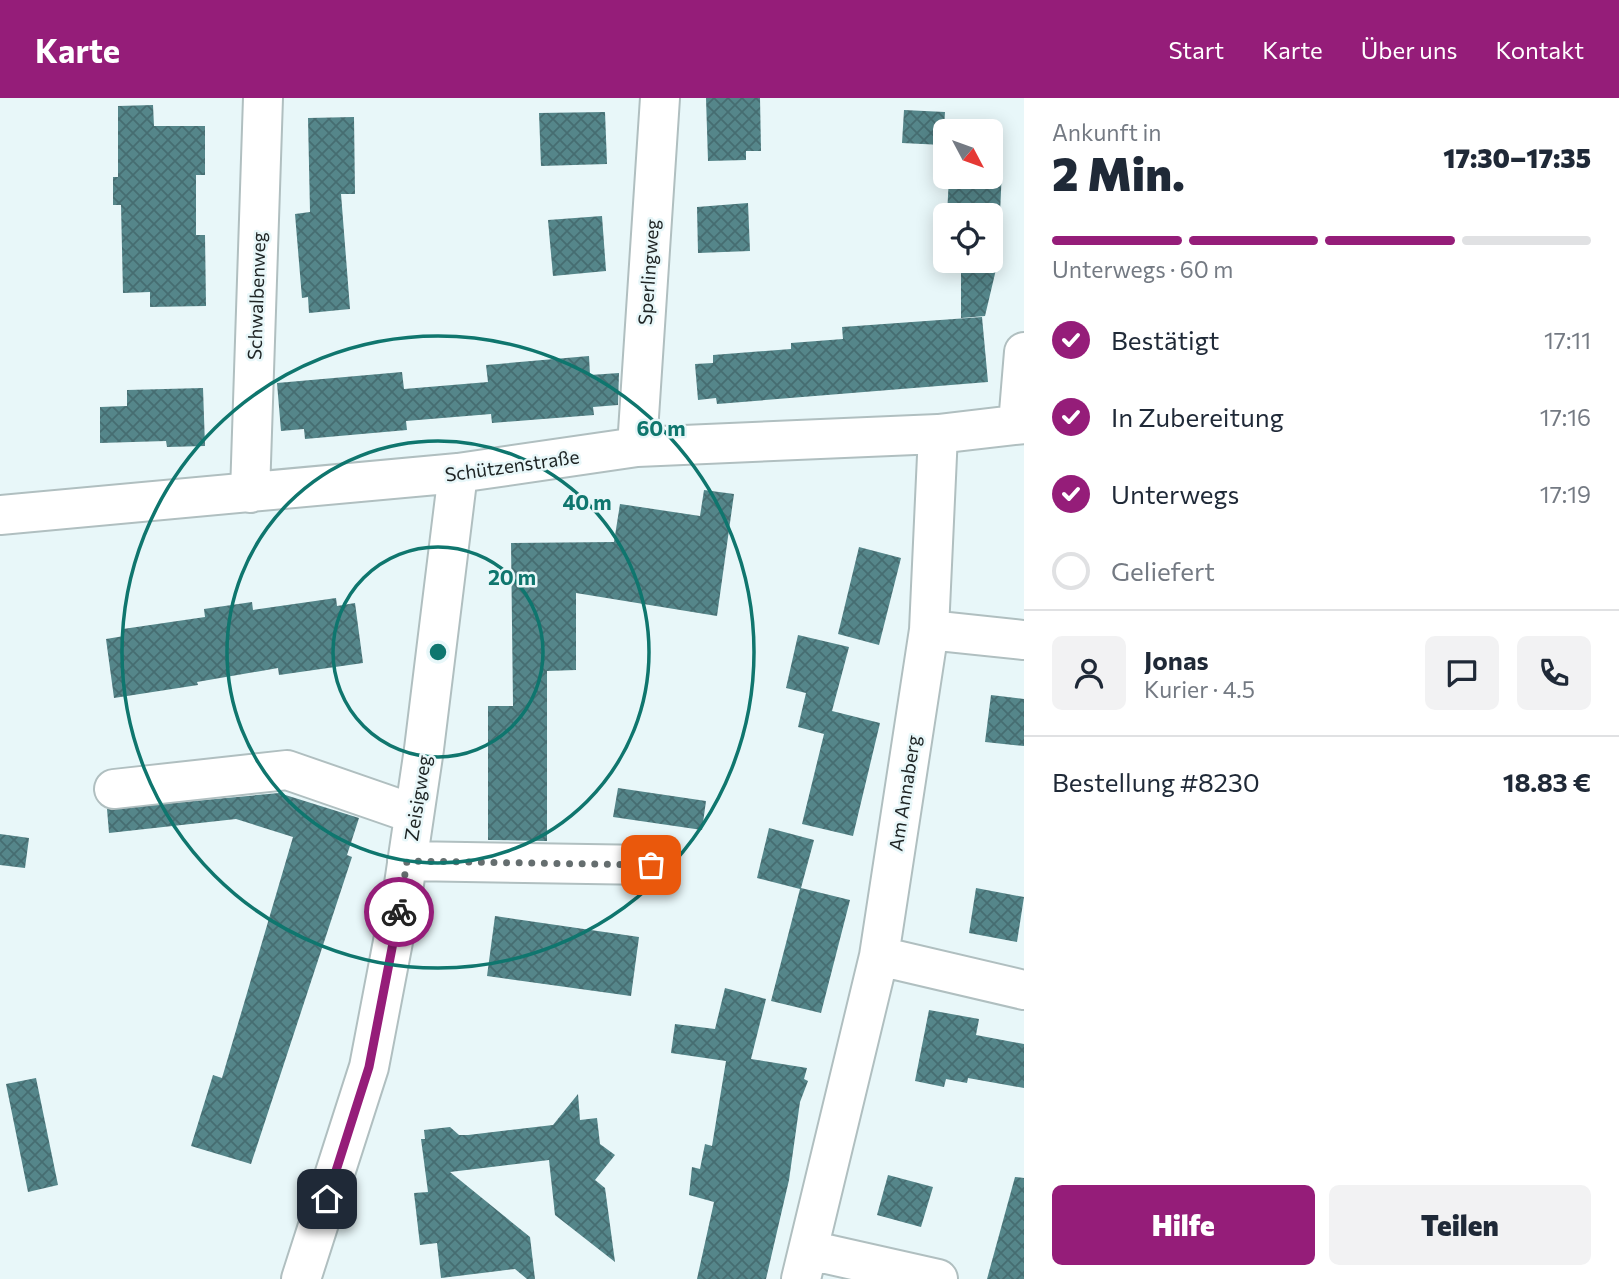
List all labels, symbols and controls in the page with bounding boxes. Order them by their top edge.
text: Karte [35,29,120,70]
text: Start [1169,35,1224,64]
text: Karte [1262,35,1323,64]
text: Über uns [1361,35,1457,64]
text: Kontakt [1495,35,1584,64]
text: Ankunft in [1052,118,1162,146]
north arrow [933,119,1003,189]
map controls [933,119,1003,273]
text: 17:30–17:35 [1443,142,1591,173]
text: 2 Min. [1052,144,1185,200]
button: locate [933,203,1003,273]
street label: Sperlingweg [633,218,663,326]
street label: Schwalbenweg [242,232,270,360]
text: Unterwegs · 60 m [1052,255,1233,283]
icon: check [1052,321,1090,359]
text: Bestätigt [1111,324,1220,355]
text: 17:11 [1544,326,1591,354]
icon: check [1052,398,1090,436]
text: In Zubereitung [1111,401,1284,432]
text: 17:16 [1540,403,1591,431]
text: 60 m [636,415,686,440]
street label: Schützenstraße [443,444,581,486]
icon: check [1052,475,1090,513]
text: Unterwegs [1111,478,1239,509]
text: 17:19 [1540,480,1591,508]
text: 40 m [562,489,612,514]
text: Geliefert [1111,555,1215,586]
text: 20 m [488,564,536,589]
button: person [1052,636,1126,710]
button: chat [1425,636,1499,710]
button: phone [1517,636,1591,710]
centre of rings [426,640,450,664]
text: Jonas [1144,644,1209,675]
text: Kurier · 4.5 [1144,675,1255,703]
street label: Am Annaberg [883,733,925,853]
street label: Zeisigweg [399,753,435,843]
text: Bestellung #8230 [1052,766,1260,797]
text: 18.83 € [1503,766,1591,797]
pin [621,835,681,895]
icon: bag [632,846,670,884]
courier [364,877,434,947]
icon: bike [380,893,418,931]
pin [297,1169,357,1229]
icon: home [308,1180,346,1218]
button: Hilfe [1052,1185,1315,1265]
button: Teilen [1329,1185,1591,1265]

